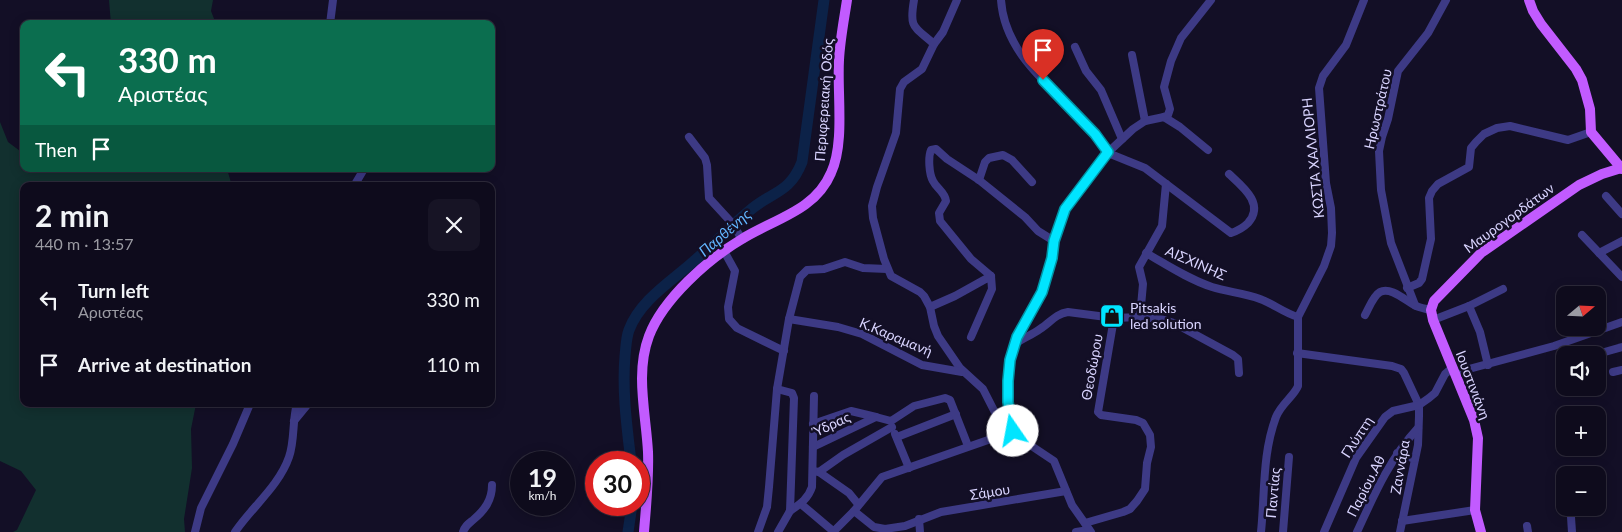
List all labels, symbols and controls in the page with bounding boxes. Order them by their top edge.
pin [1022,29,1064,80]
icon: arrive [1029,36,1057,64]
street label: Περιφερειακή Οδός [811,37,836,162]
text: 330 m [118,38,217,80]
icon: left [35,40,100,105]
street label: Ηρωστράτου [1360,67,1395,151]
text: Αριστέας [118,80,207,107]
street label: ΚΩΣΤΑ ΧΑΛΛΙΟΡΗ [1298,97,1327,219]
icon: arrive [87,135,115,163]
text: Then [35,138,77,161]
street label: Μαυρογορδάτων [1460,179,1557,256]
text: 2 min [35,197,109,233]
button: close [428,199,480,251]
water label: Παρθένης [695,204,754,260]
text: 440 m · 13:57 [35,234,134,253]
street label: ΑΙΣΧΙΝΗΣ [1163,242,1229,283]
text: Turn left [78,279,149,302]
icon: left [35,286,63,314]
north arrow [1556,286,1606,336]
map controls [1556,286,1606,516]
text: 330 m [426,288,480,311]
place label: Pitsakis led solution [1130,299,1202,332]
text: Αριστέας [78,302,143,321]
shop icon: Pitsakis led solution [1099,303,1125,329]
street label: Κ.Καραμανή [857,314,935,360]
street label: Θεοδώρου [1077,332,1106,401]
button: sound [1556,346,1606,396]
street label: Ιουστινιάνη [1453,348,1494,422]
icon: arrive [35,351,63,379]
text: Arrive at destination [78,353,251,376]
text: 110 m [426,353,480,376]
position arrow [986,404,1038,456]
button: + [1556,406,1606,456]
street label: Ύδρας [809,408,853,440]
street label: Γλύπτη [1337,413,1376,461]
street label: Ζαννάρα [1386,438,1413,495]
speed limit sign: 30 [585,451,650,516]
street label: Παρίου.Αθ [1343,452,1388,519]
text: 19 [528,462,557,492]
street label: Παντίας [1262,466,1283,519]
button: − [1556,466,1606,516]
street label: Σάμου [969,480,1011,503]
text: km/h [528,488,557,503]

